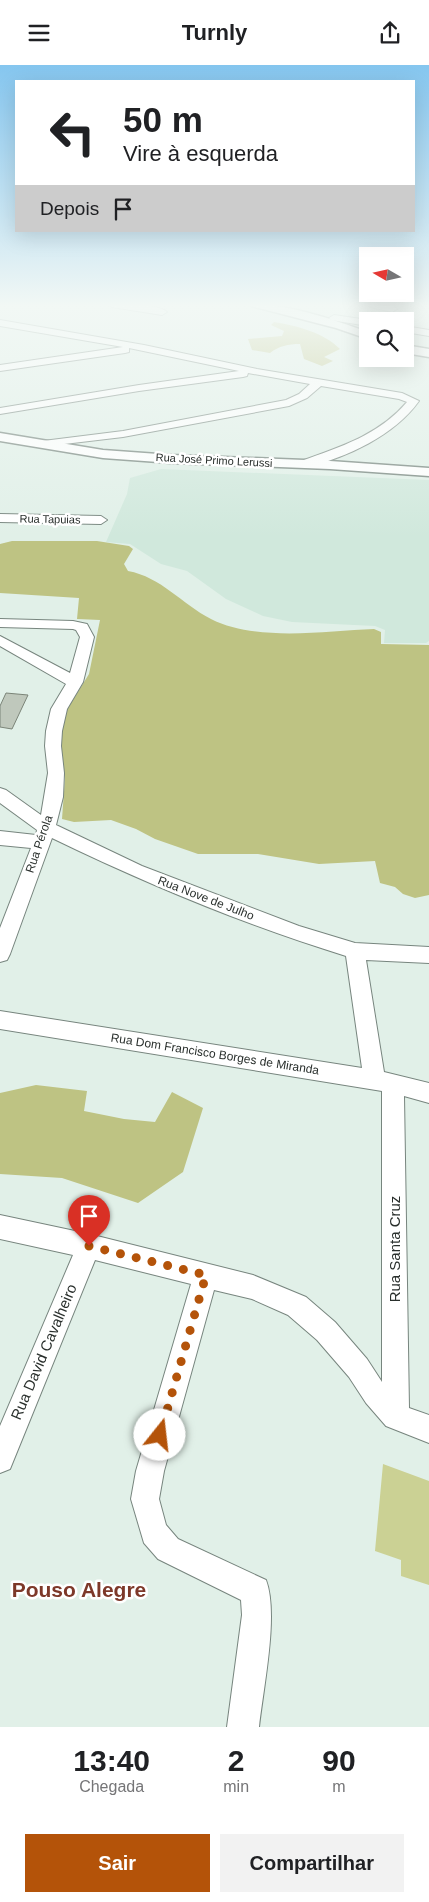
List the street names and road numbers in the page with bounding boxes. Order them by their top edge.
street label: Rua José Primo Lerussi [155,451,273,469]
street label: Rua Tapuias [19,512,81,526]
street label: Rua Pérola [23,813,55,875]
street label: Rua Nove de Julho [156,873,256,923]
street label: Rua Dom Francisco Borges de Miranda [110,1031,320,1077]
street label: Rua Santa Cruz [386,1196,403,1302]
street label: Rua David Cavalheiro [7,1281,80,1422]

